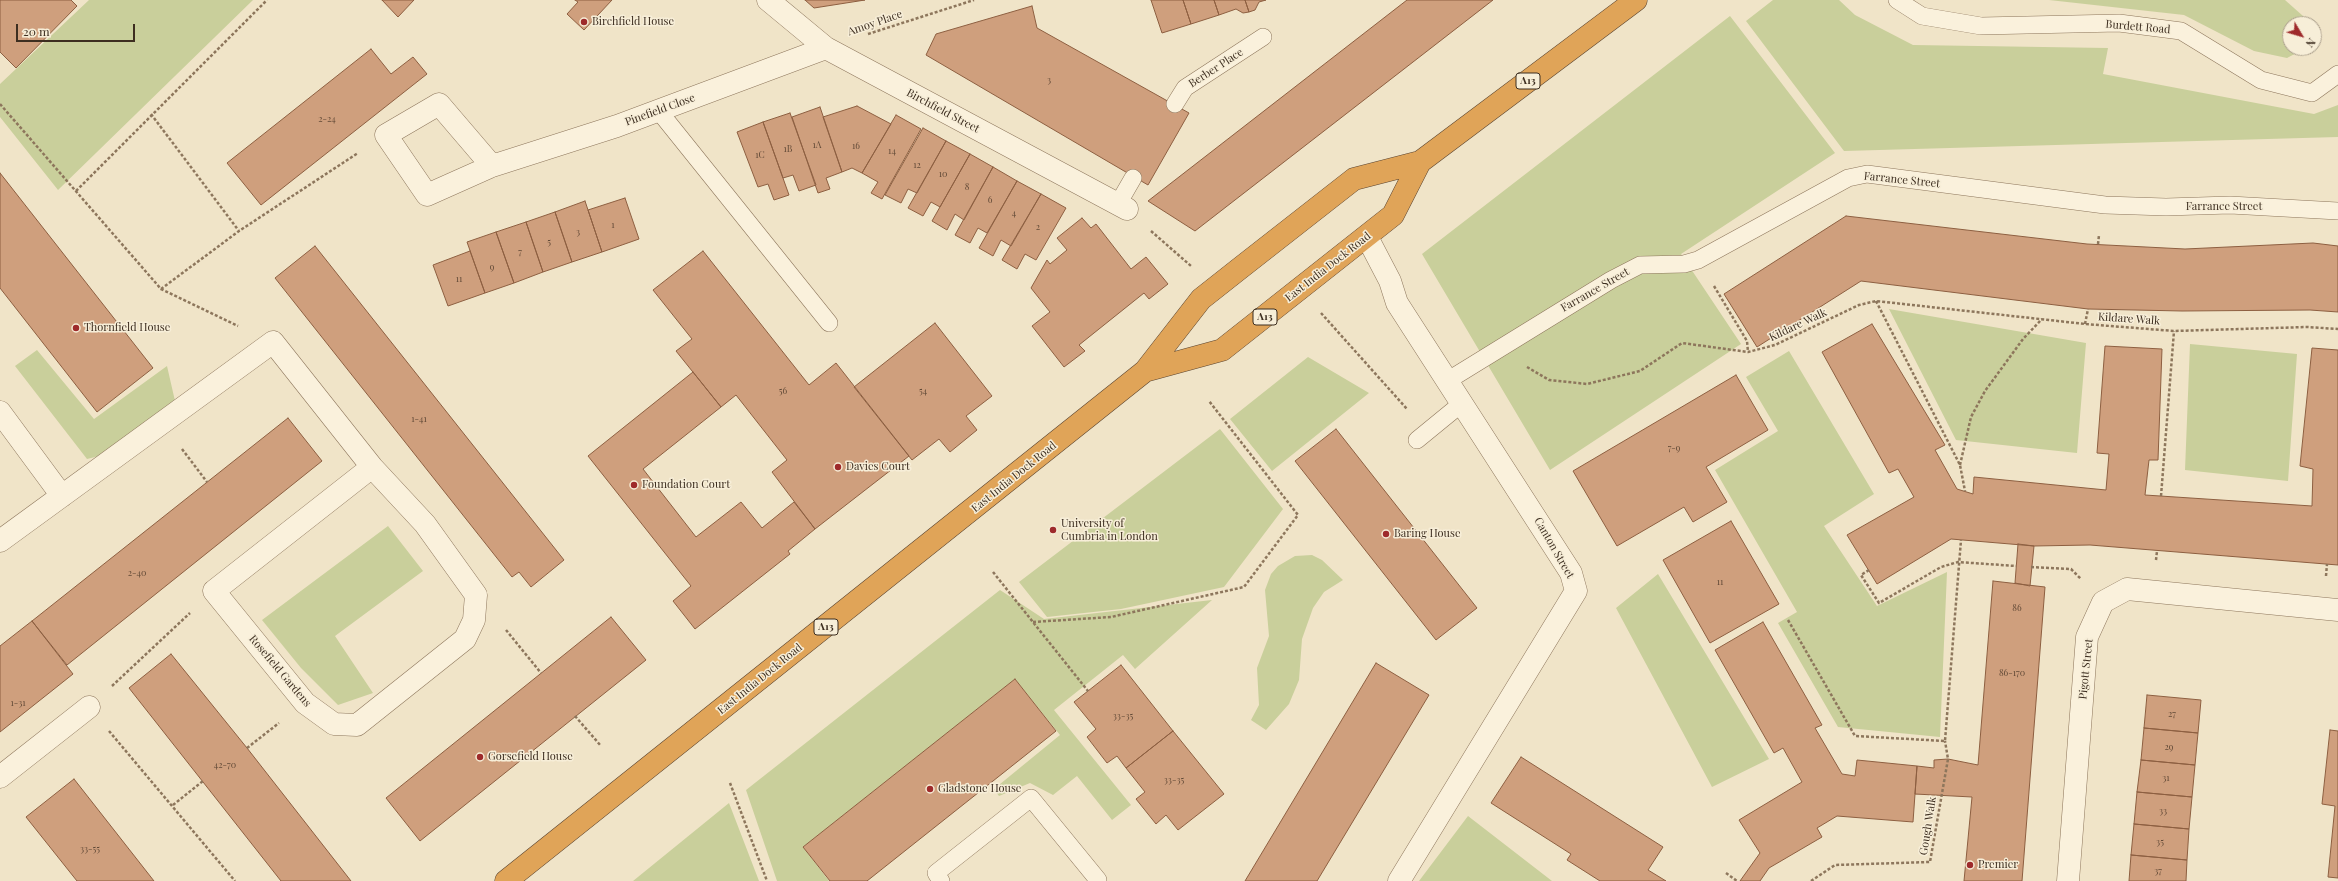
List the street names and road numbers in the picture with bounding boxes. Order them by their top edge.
street label: Amoy Place [846,8,904,38]
street label: Burdett Road [2105,18,2171,36]
street label: Berber Place [1186,45,1246,91]
road number: A13 [1516,73,1540,89]
street label: Birchfield Street [904,86,982,136]
street label: Pinefield Close [623,91,697,129]
street label: Farrance Street [1863,169,1941,191]
street label: Farrance Street [2186,200,2262,214]
street label: East India Dock Road [1283,229,1373,305]
street label: Farrance Street [1559,265,1631,315]
street label: Kildare Walk [1767,306,1829,344]
road number: A13 [1253,309,1277,325]
street label: Kildare Walk [2097,310,2161,328]
street label: East India Dock Road [969,439,1059,515]
street label: Canton Street [1531,515,1577,581]
road number: A13 [814,619,838,635]
street label: Rosefield Gardens [246,632,314,710]
street label: Pigott Street [2076,638,2096,700]
street label: East India Dock Road [715,641,805,717]
street label: Gough Walk [1917,796,1939,856]

